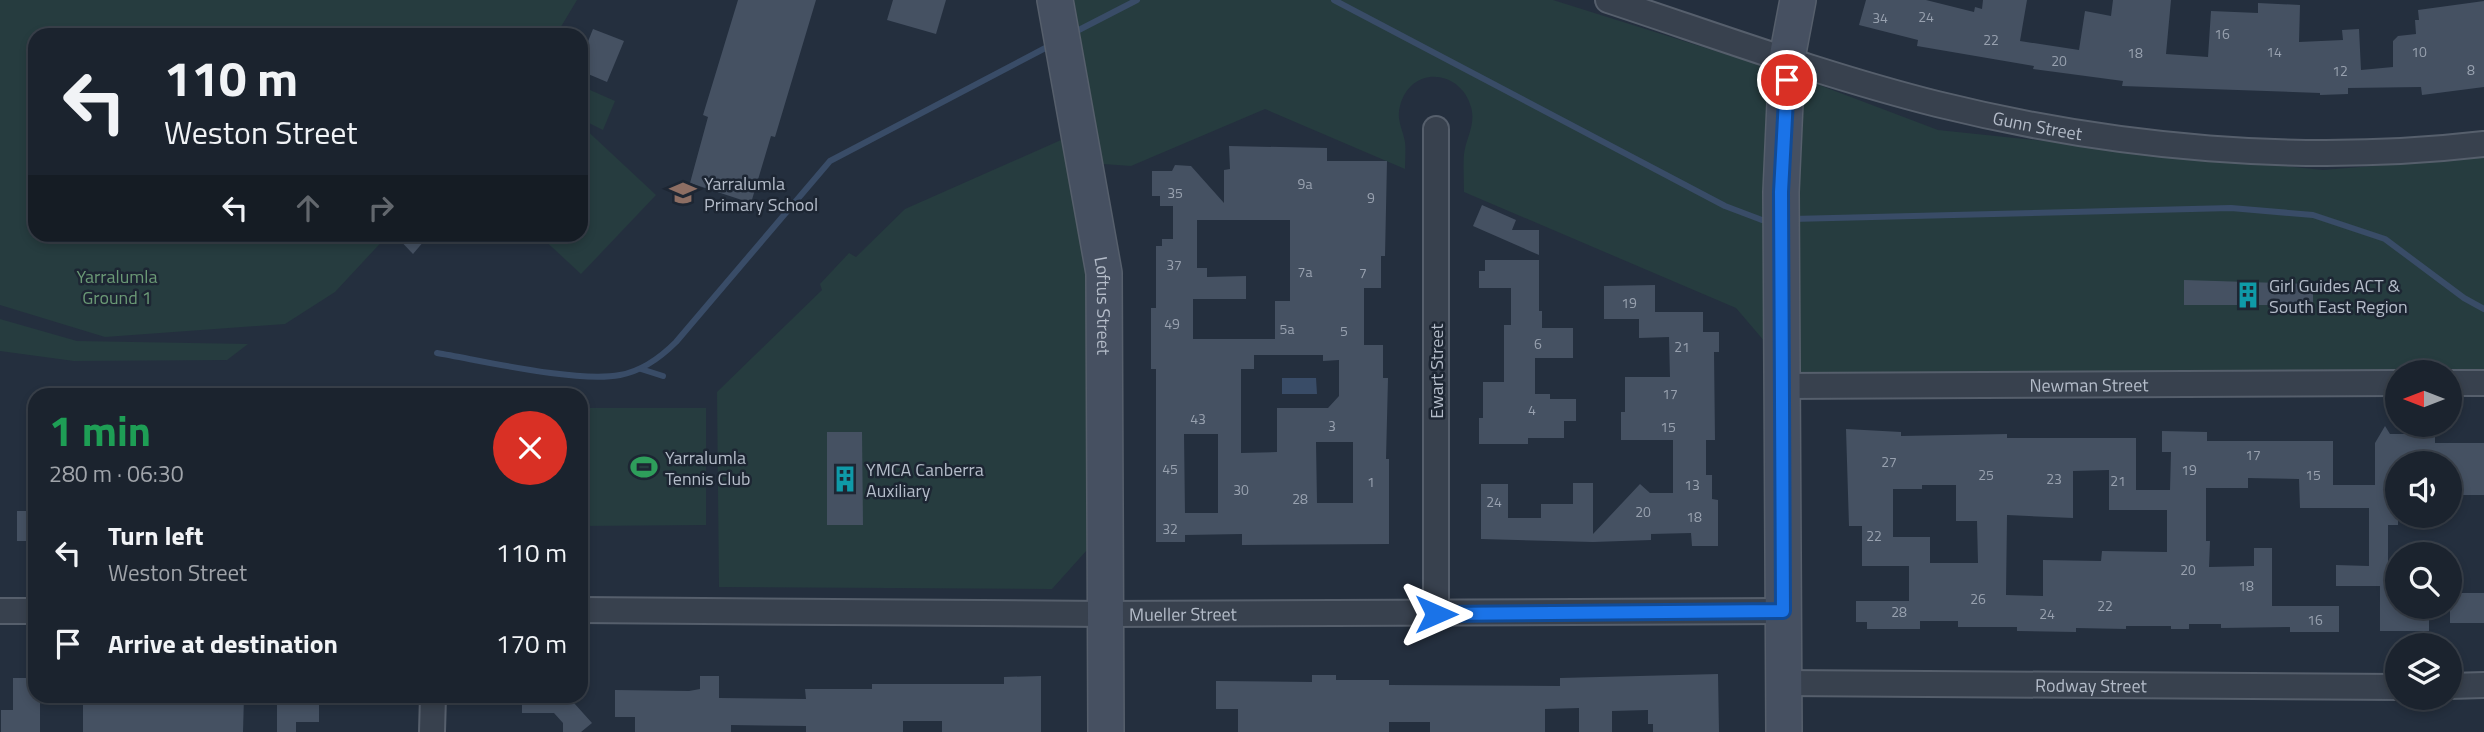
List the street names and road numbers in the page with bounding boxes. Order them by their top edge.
street label: Gunn Street [1990,104,2085,147]
street label: Loftus Street [1088,254,1118,356]
street label: Ewart Street [1423,323,1450,419]
street label: Newman Street [2029,371,2149,398]
street label: Mueller Street [1129,600,1238,627]
street label: Rodway Street [2035,671,2148,699]

